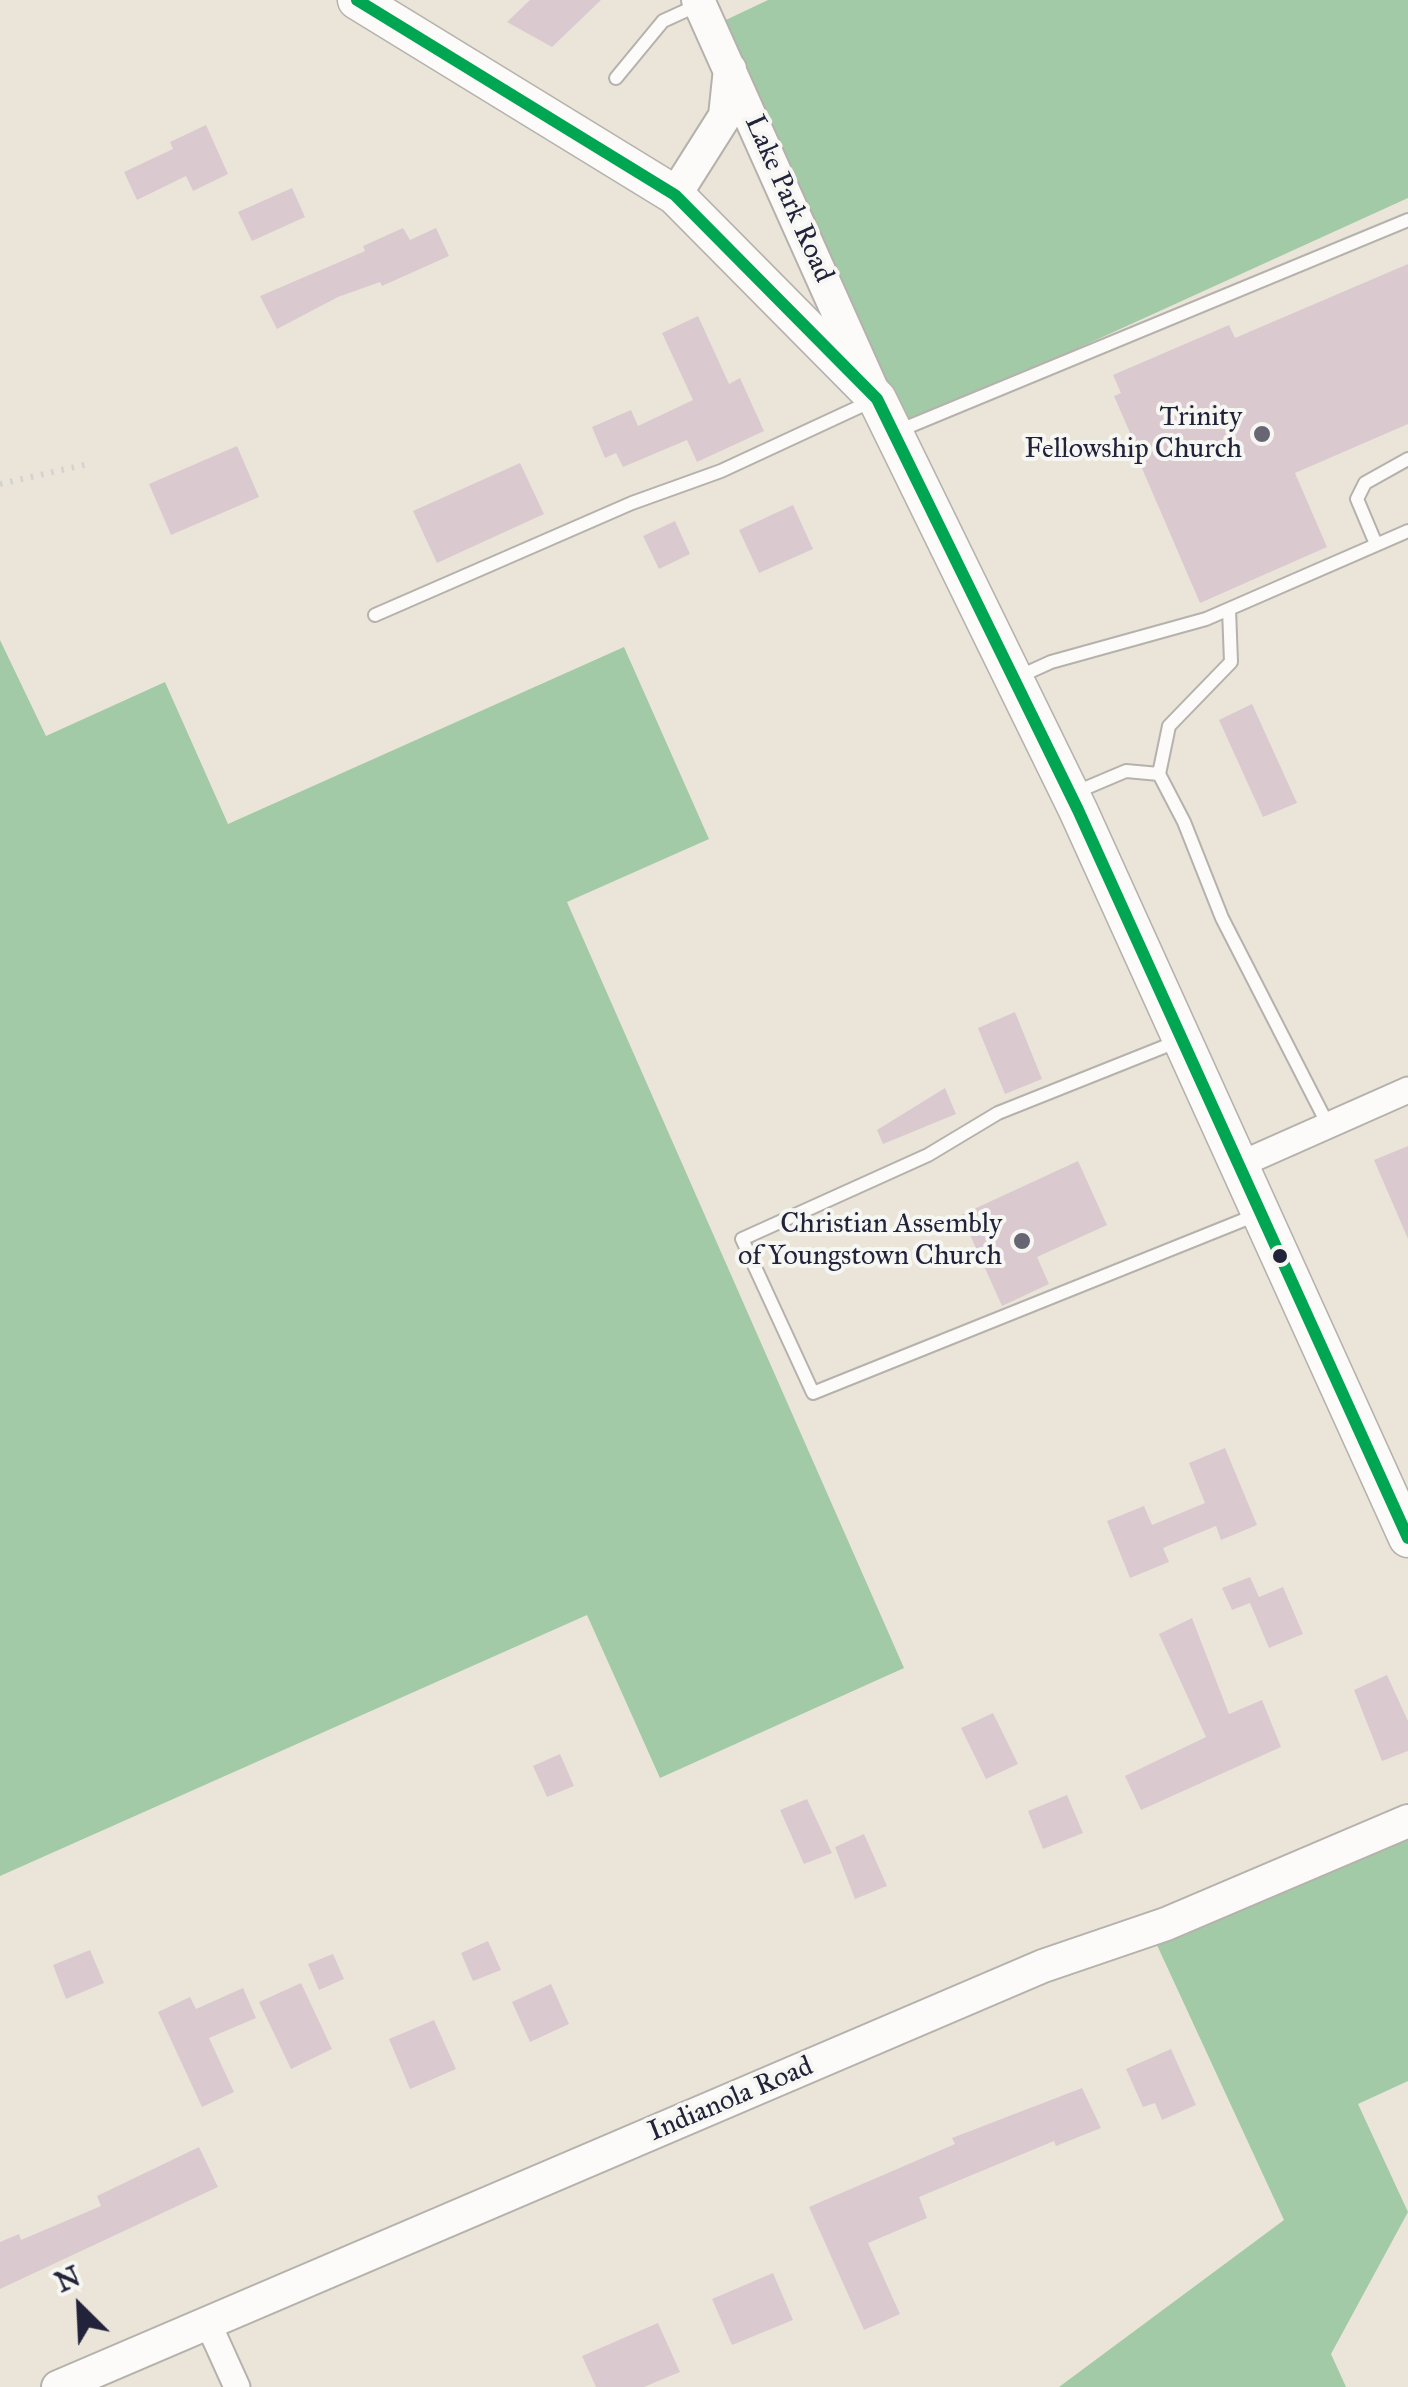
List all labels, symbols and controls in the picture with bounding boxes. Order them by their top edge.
street label: Lake Park Road [736,110,840,288]
place label: Trinity Fellowship Church [1024,401,1242,467]
marker: Trinity Fellowship Church [1251,423,1273,445]
place label: Christian Assembly of Youngstown Church [738,1208,1002,1274]
marker: Christian Assembly of Youngstown Church [1011,1230,1033,1252]
unlabelled marker [1270,1246,1290,1266]
street label: Indianola Road [644,2050,818,2150]
north arrow [30,2257,130,2357]
text: N [50,2258,86,2300]

